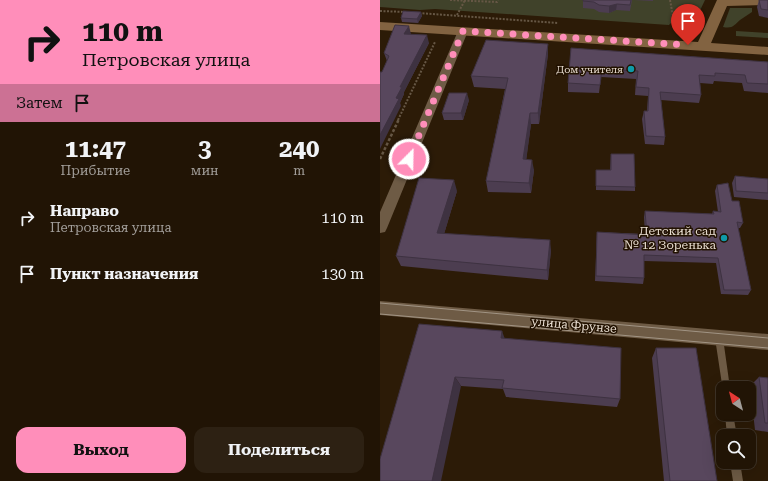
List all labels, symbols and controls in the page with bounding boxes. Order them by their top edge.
pin [671,4,705,45]
icon: arrive [677,10,699,32]
text: 110 m [82,15,163,48]
icon: right [16,16,68,68]
text: Петровская улица [82,49,250,70]
place label: Дом учителя [556,64,623,75]
marker: Дом учителя [626,64,636,74]
icon: arrive [71,92,93,114]
text: Затем [16,94,63,112]
text: 11:47 [65,135,126,163]
text: 3 [198,135,211,163]
text: 240 [279,135,319,163]
position arrow [388,138,430,180]
text: Прибытие [61,163,130,178]
text: мин [191,163,219,178]
text: m [293,163,305,178]
text: Направо [50,202,119,220]
icon: right [16,207,38,229]
text: 110 m [321,209,364,227]
text: Петровская улица [50,220,171,235]
place label: Детский сад № 12 Зоренька [624,224,716,252]
marker: Детский сад № 12 Зоренька [719,233,729,243]
icon: arrive [16,263,38,285]
text: Пункт назначения [50,265,198,283]
text: 130 m [321,265,364,283]
street label: улица Фрунзе [531,314,618,336]
north arrow [716,381,756,421]
map controls [716,381,756,469]
button: Выход [16,427,186,473]
button: Поделиться [194,427,364,473]
button: search [716,429,756,469]

